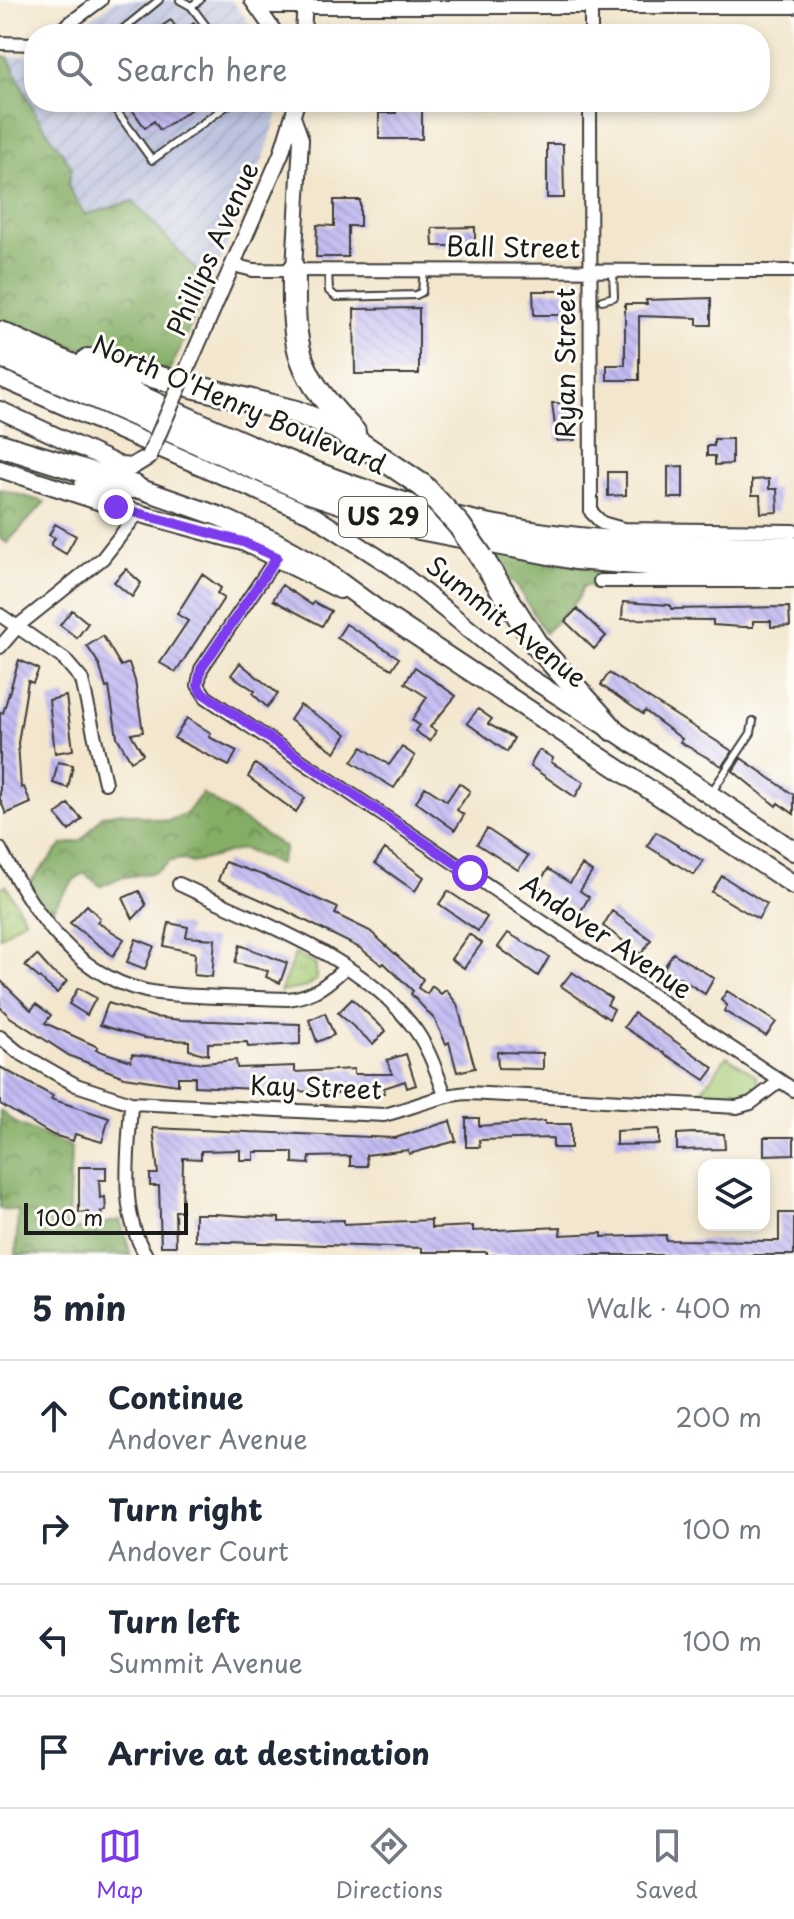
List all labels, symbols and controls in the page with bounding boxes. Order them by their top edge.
search box [24,24,770,112]
icon: search [52,46,96,90]
text: Search here [116,46,288,91]
street label: Phillips Avenue [156,155,267,342]
street label: Ball Street [446,226,581,267]
street label: Ryan Street [545,288,584,438]
street label: North O'Henry Boulevard [87,324,393,483]
route end [98,489,134,525]
road number: US 29 [339,497,427,537]
street label: Summit Avenue [418,545,596,696]
route start [452,855,488,891]
street label: Andover Avenue [513,864,700,1008]
street label: Kay Street [249,1065,383,1108]
map controls [698,1159,770,1231]
button: layers [698,1159,770,1231]
scale bar [24,1199,188,1235]
text: 100 m [36,1200,103,1233]
text: 5 min [32,1281,126,1333]
text: Walk · 400 m [586,1288,762,1327]
text: Continue [108,1374,243,1419]
icon: ahead [32,1394,76,1438]
text: 200 m [675,1397,762,1436]
text: Andover Avenue [108,1419,308,1458]
text: Turn right [108,1486,263,1531]
icon: right [32,1506,76,1550]
text: 100 m [682,1509,762,1548]
text: Andover Court [108,1531,289,1570]
text: Turn left [108,1598,240,1643]
icon: left [32,1618,76,1662]
text: 100 m [682,1621,762,1660]
text: Summit Avenue [108,1643,303,1682]
icon: arrive [32,1730,76,1774]
text: Arrive at destination [108,1730,430,1775]
tab: Map [96,1824,143,1905]
tab: Directions [336,1824,443,1905]
tab: Saved [635,1824,698,1905]

